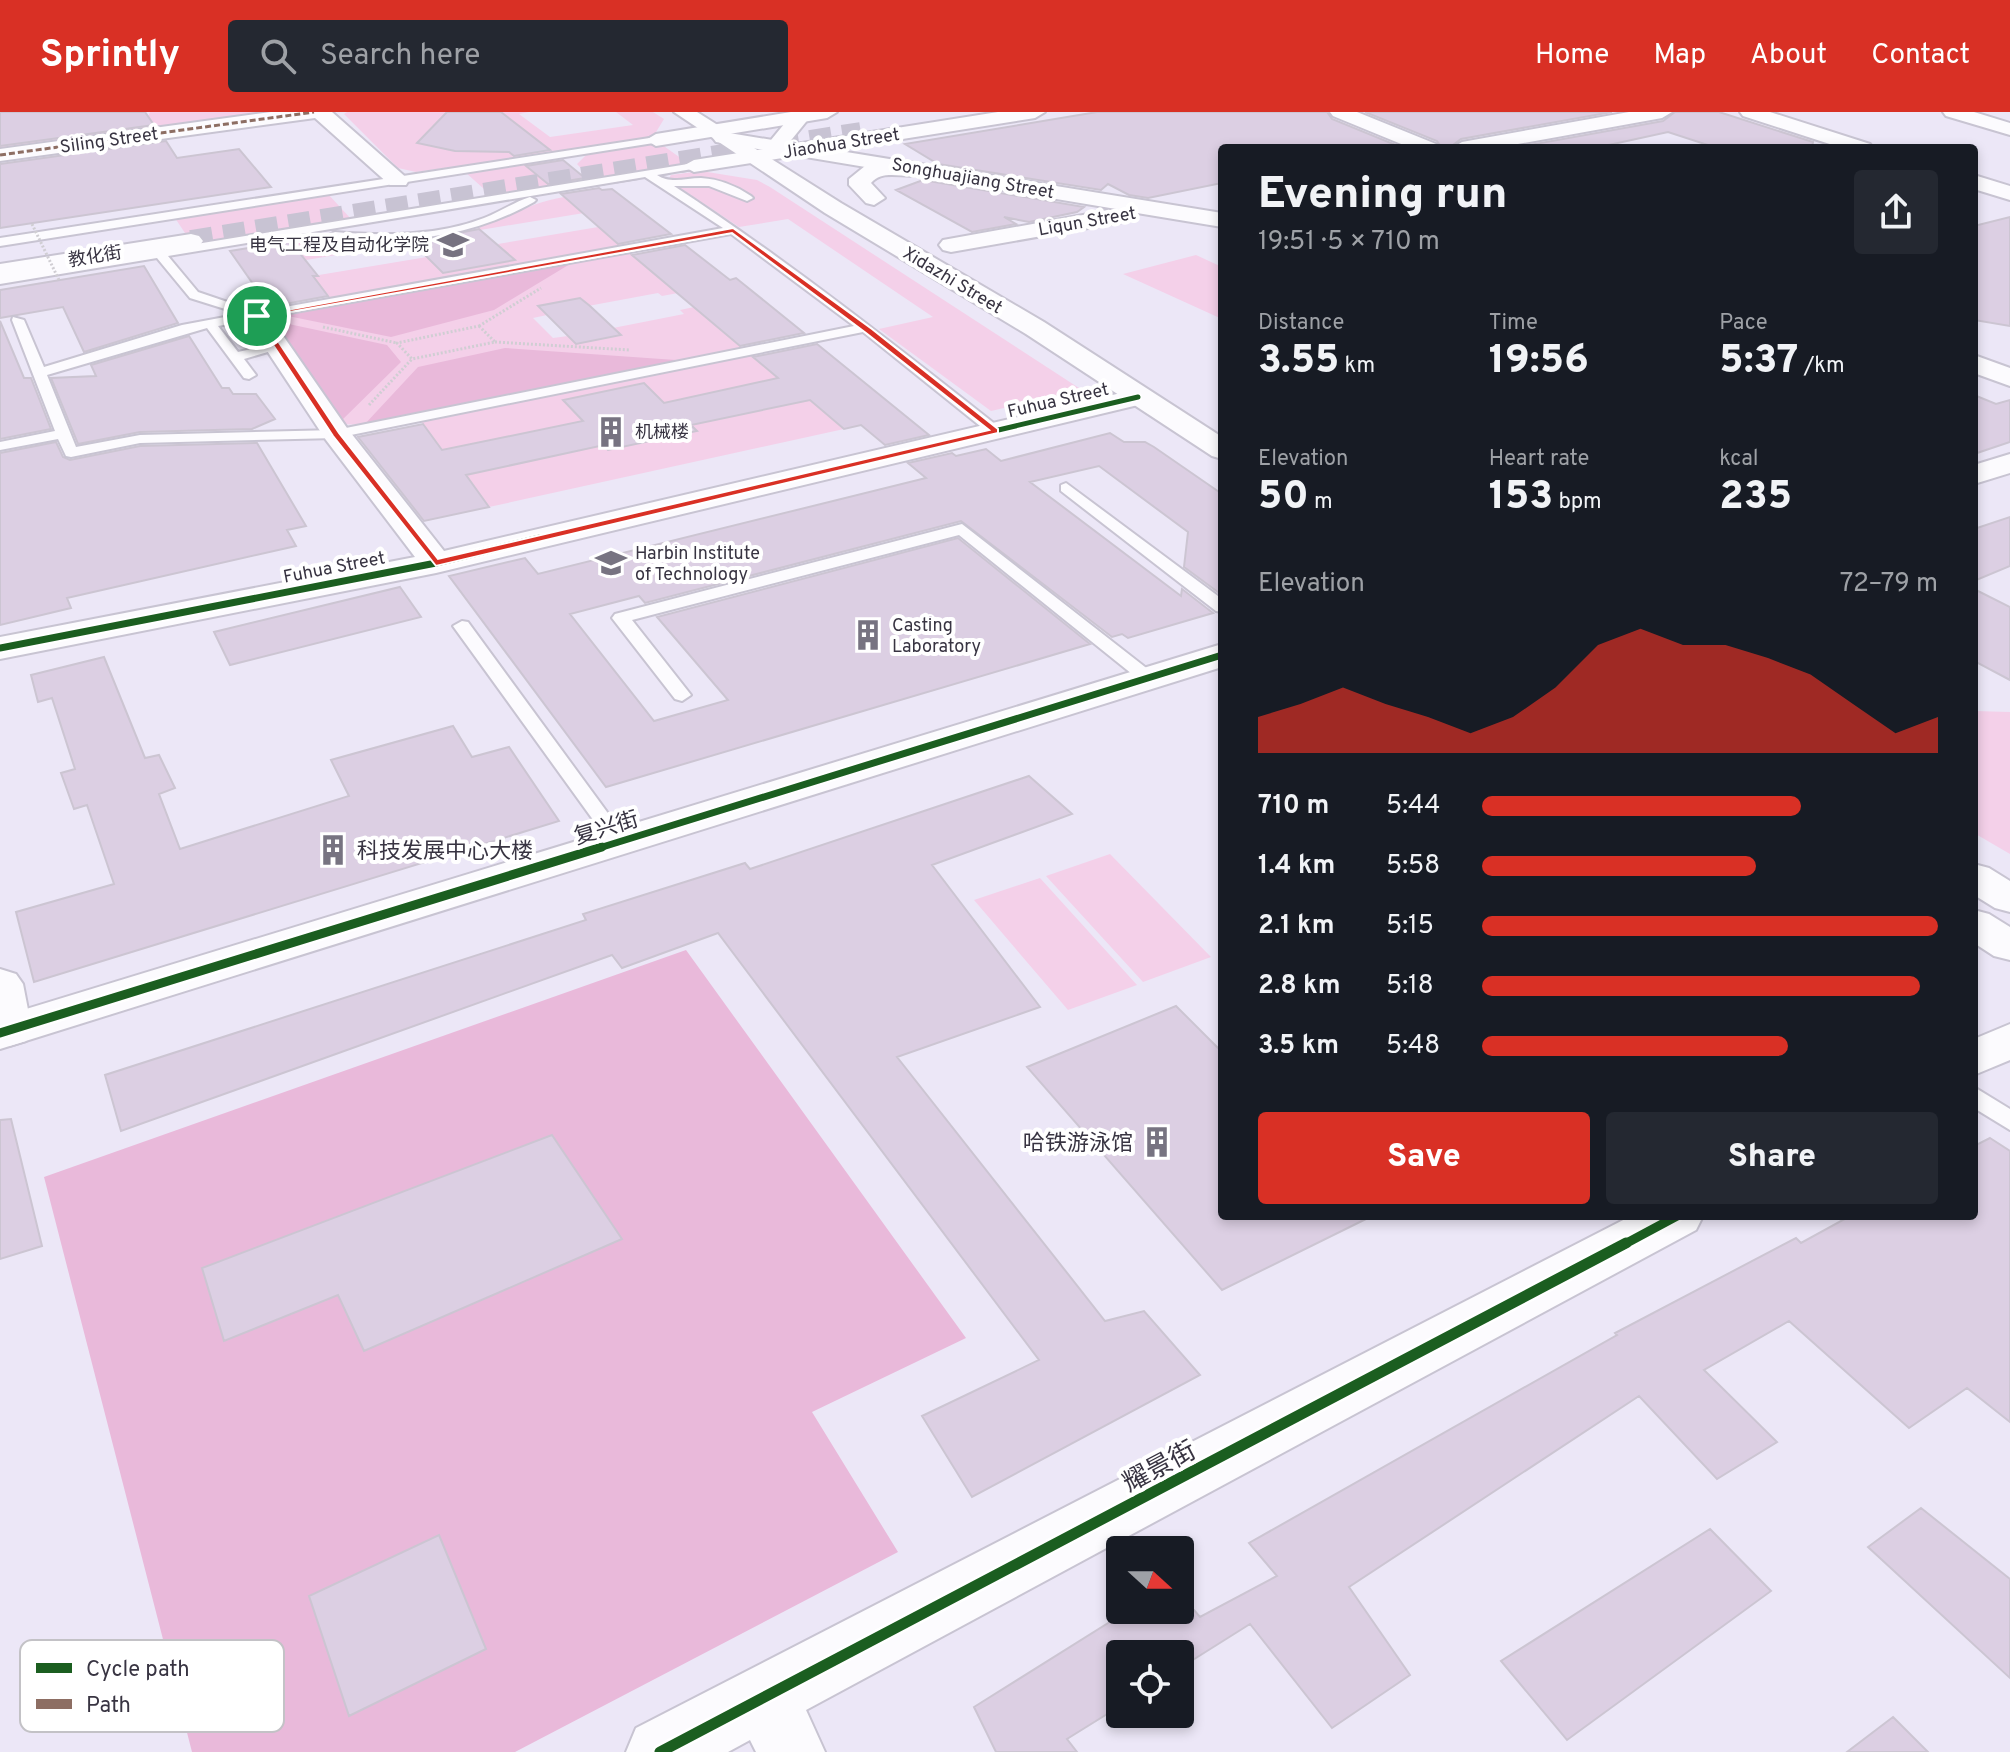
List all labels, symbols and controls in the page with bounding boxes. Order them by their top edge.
search box [228,20,788,92]
text: Sprintly [40,32,180,81]
icon: search [256,34,300,78]
text: Search here [320,38,480,75]
text: Home [1535,38,1609,74]
text: Map [1653,38,1706,74]
text: About [1750,38,1827,74]
text: Contact [1871,38,1970,74]
street label: Siling Street [59,123,160,160]
street label: Jiaohua Street [781,124,901,165]
street label: Songhuajiang Street [890,154,1056,205]
text: Evening run [1258,168,1507,224]
button: share [1854,170,1938,254]
street label: Liqun Street [1037,203,1138,242]
text: 19:51 · 5 × 710 m [1258,226,1440,259]
school or university icon: 电气工程及自动化学院 [436,228,470,262]
place label: 电气工程及自动化学院 [249,235,429,258]
street label: 教化街 [67,242,124,273]
street label: Xidazhi Street [898,243,1006,320]
pin [223,282,291,350]
icon: arrive [235,294,279,338]
text: Distance [1258,310,1344,337]
text: Time [1489,310,1538,337]
text: Pace [1719,310,1768,337]
text: 3.55 [1258,337,1339,387]
text: 19:56 [1489,337,1589,387]
text: 5:37 [1719,337,1798,387]
text: km [1339,353,1375,380]
text: /km [1798,353,1845,380]
street label: Fuhua Street [1005,379,1111,424]
building icon: 机械楼 [594,415,628,449]
place label: 机械楼 [635,422,689,445]
text: Elevation [1258,446,1348,473]
text: Heart rate [1489,446,1589,473]
text: kcal [1719,446,1758,473]
text: 50 [1258,473,1309,523]
text: 153 [1489,473,1553,523]
text: 235 [1719,473,1792,523]
text: m [1309,489,1333,516]
text: bpm [1553,489,1602,516]
place label: Harbin Institute of Technology [635,543,760,587]
school or university icon: Harbin Institute of Technology [594,546,628,580]
street label: Fuhua Street [281,547,387,590]
text: Elevation [1258,568,1365,601]
text: 72–79 m [1840,568,1938,601]
place label: Casting Laboratory [892,615,981,659]
building icon: Casting Laboratory [851,618,885,652]
text: 710 m [1258,790,1329,823]
text: 5:44 [1386,790,1440,823]
street label: 复兴街 [571,807,642,852]
building icon: 科技发展中心大楼 [316,833,350,867]
place label: 科技发展中心大楼 [357,839,533,866]
text: 1.4 km [1258,850,1335,883]
text: 5:58 [1386,850,1440,883]
text: 2.1 km [1258,910,1334,943]
text: 5:15 [1386,910,1434,943]
text: 2.8 km [1258,970,1340,1003]
text: 5:18 [1386,970,1434,1003]
text: 3.5 km [1258,1030,1339,1063]
text: 5:48 [1386,1030,1440,1063]
button: Save [1258,1112,1590,1204]
button: Share [1606,1112,1938,1204]
building icon: 哈铁游泳馆 [1140,1125,1174,1159]
place label: 哈铁游泳馆 [1023,1131,1133,1158]
street label: 耀景街 [1118,1435,1202,1501]
north arrow [1106,1536,1194,1624]
map controls [1106,1536,1194,1728]
legend [20,1640,284,1732]
button: locate [1106,1640,1194,1728]
text: Cycle path [86,1657,190,1684]
text: Path [86,1693,131,1720]

